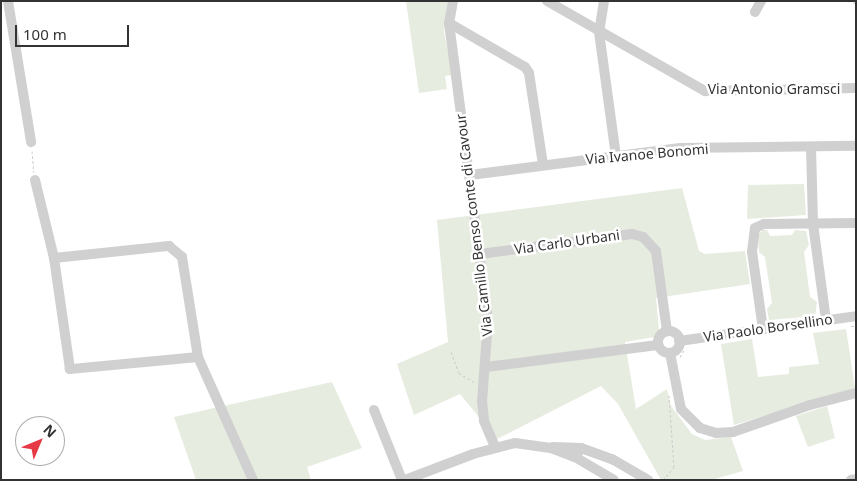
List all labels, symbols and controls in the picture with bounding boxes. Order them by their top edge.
scale bar [18,15,131,47]
text: 100 m [23,24,67,44]
street label: Via Antonio Gramsci [708,81,840,97]
street label: Via Camillo Benso conte di Cavour [452,113,496,337]
street label: Via Ivanoe Bonomi [585,140,709,168]
street label: Via Carlo Urbani [513,226,621,258]
street label: Via Paolo Borsellino [702,311,834,345]
north arrow [15,416,65,466]
text: N [40,420,61,441]

